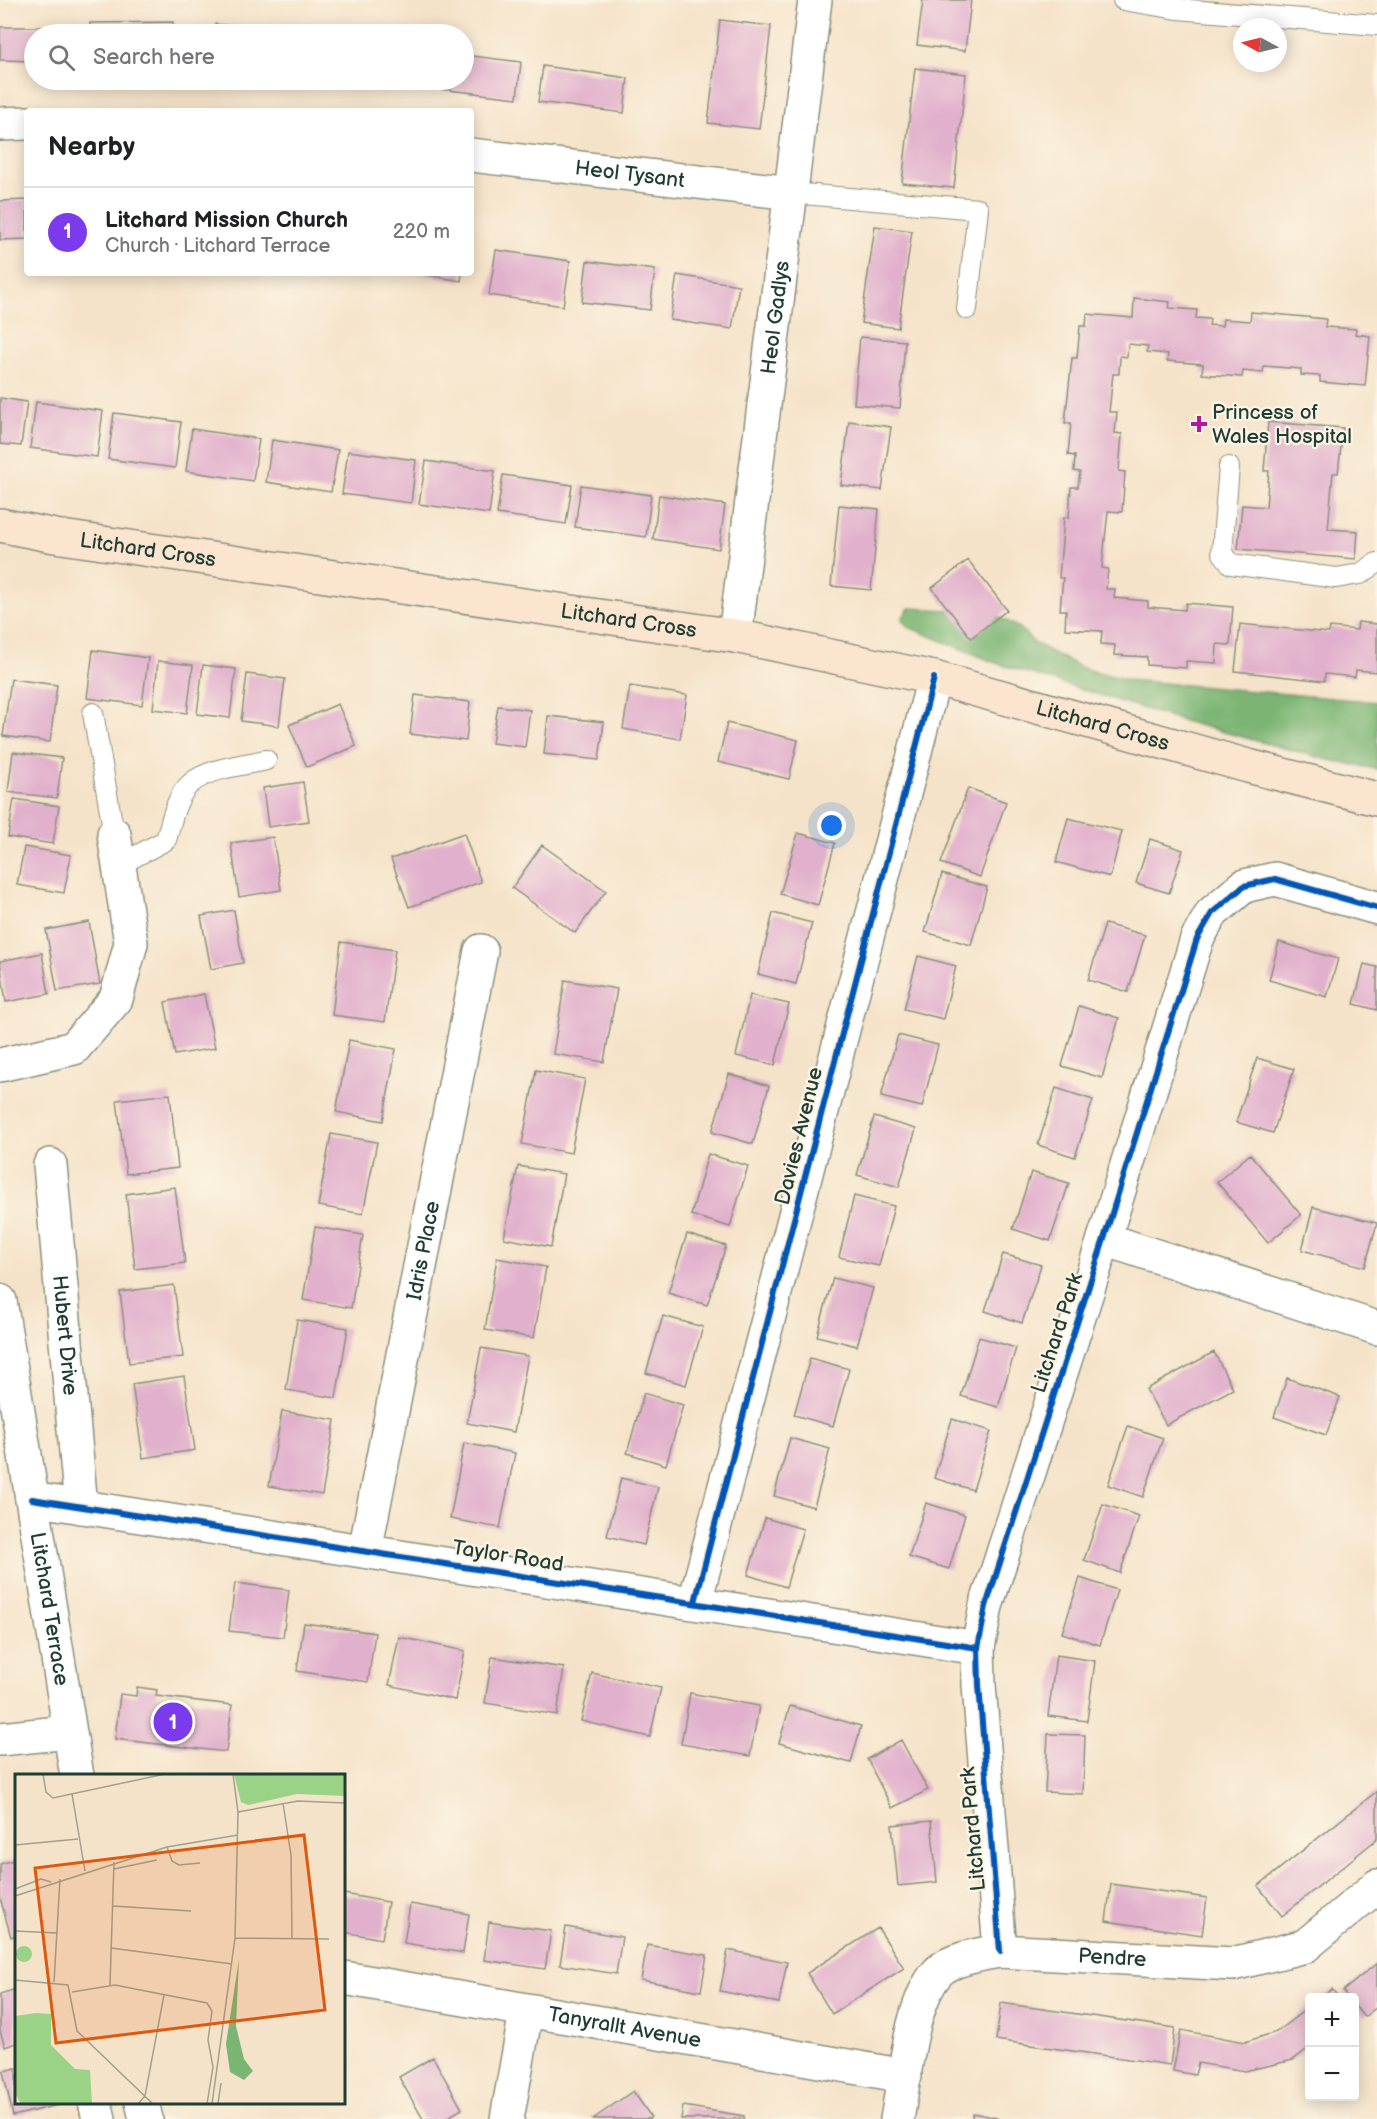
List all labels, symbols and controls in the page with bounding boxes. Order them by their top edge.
north arrow [1233,18,1287,72]
search box [24,24,474,90]
icon: search [45,41,78,74]
text: Search here [93,44,215,71]
text: Nearby [48,132,135,163]
street label: Heol Tysant [574,155,687,193]
text: Litchard Mission Church [105,207,348,234]
text: 1 [63,220,72,244]
text: 220 m [393,220,450,244]
text: Church · Litchard Terrace [105,234,330,258]
street label: Heol Gadlys [756,259,795,376]
place label: Princess of Wales Hospital [1212,400,1352,449]
marker: Princess of Wales Hospital [1190,415,1208,433]
street label: Litchard Cross [78,527,218,572]
street label: Litchard Cross [559,598,698,643]
street label: Litchard Cross [1033,695,1172,756]
your location [817,811,846,840]
street label: Davies Avenue [770,1065,828,1207]
street label: Idris Place [401,1199,445,1302]
street label: Litchard Park [1026,1269,1088,1396]
street label: Hubert Drive [48,1274,83,1397]
street label: Litchard Terrace [25,1530,75,1687]
street label: Taylor Road [451,1535,565,1577]
pin: 1 [154,1700,192,1744]
street label: Litchard Park [955,1765,991,1892]
inset map [15,1774,345,2104]
street label: Pendre [1077,1943,1147,1972]
map controls [1305,1993,1359,2101]
button: + [1305,1993,1359,2047]
street label: Tanyrallt Avenue [546,2001,703,2053]
button: − [1305,2047,1359,2101]

